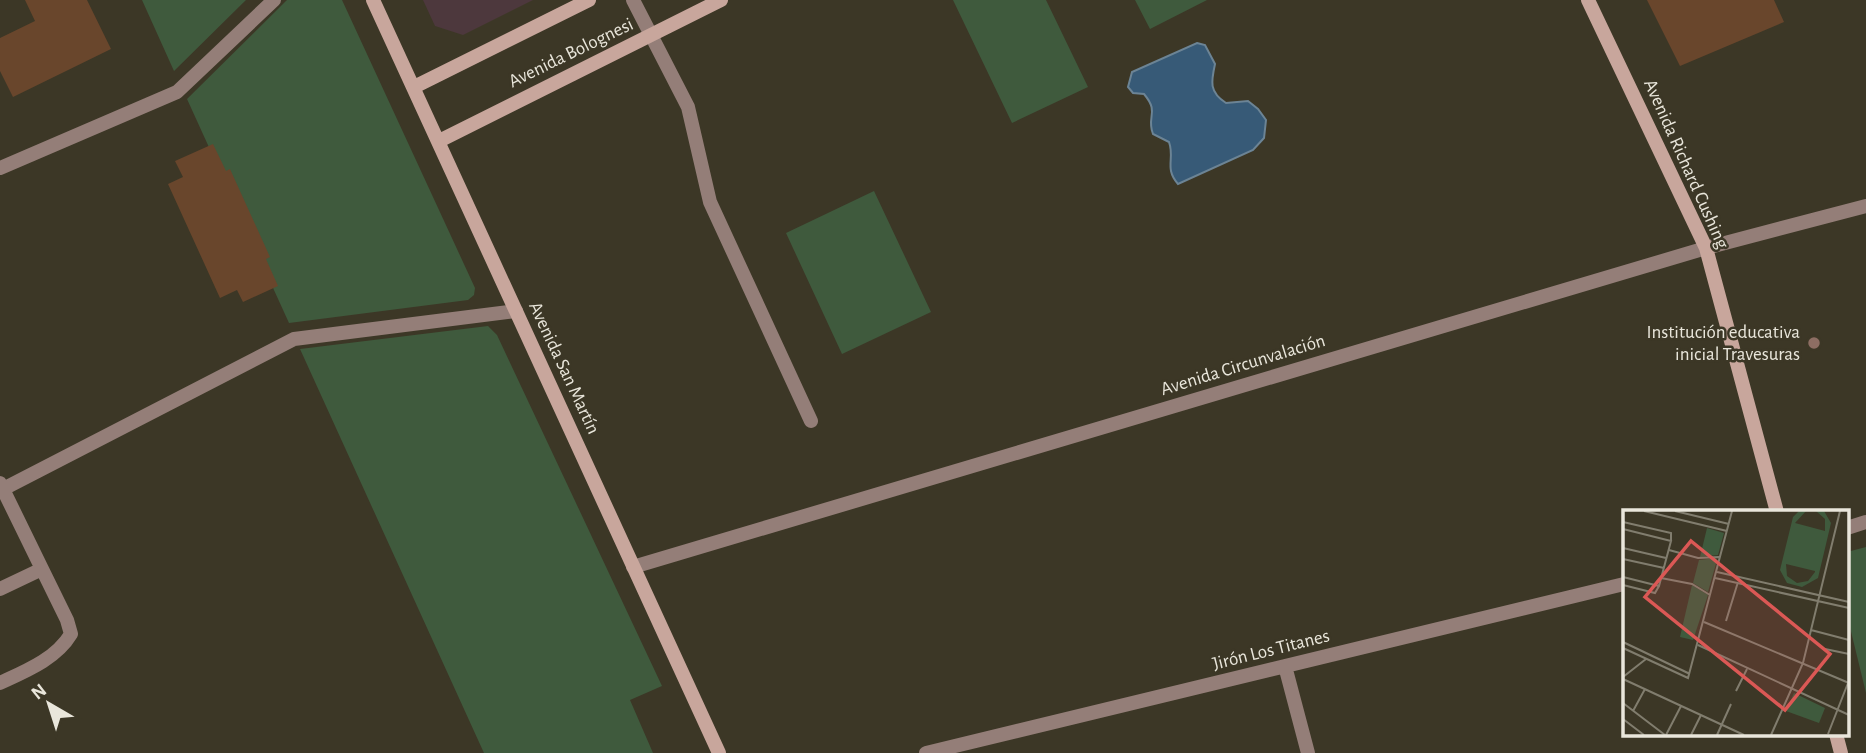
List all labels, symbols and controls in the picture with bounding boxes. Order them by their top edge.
street label: Avenida Bolognesi [506,15,636,91]
street label: Avenida Richard Cushing [1640,76,1732,252]
street label: Avenida San Martín [525,299,603,437]
place label: Institución educativa inicial Travesuras [1647,323,1800,364]
street label: Avenida Circunvalación [1158,331,1328,399]
marker: Institución educativa inicial Travesuras [1806,335,1822,351]
inset map [1623,510,1848,736]
street label: Jirón Los Titanes [1210,626,1332,674]
north arrow [14,669,84,739]
text: N [28,680,50,703]

